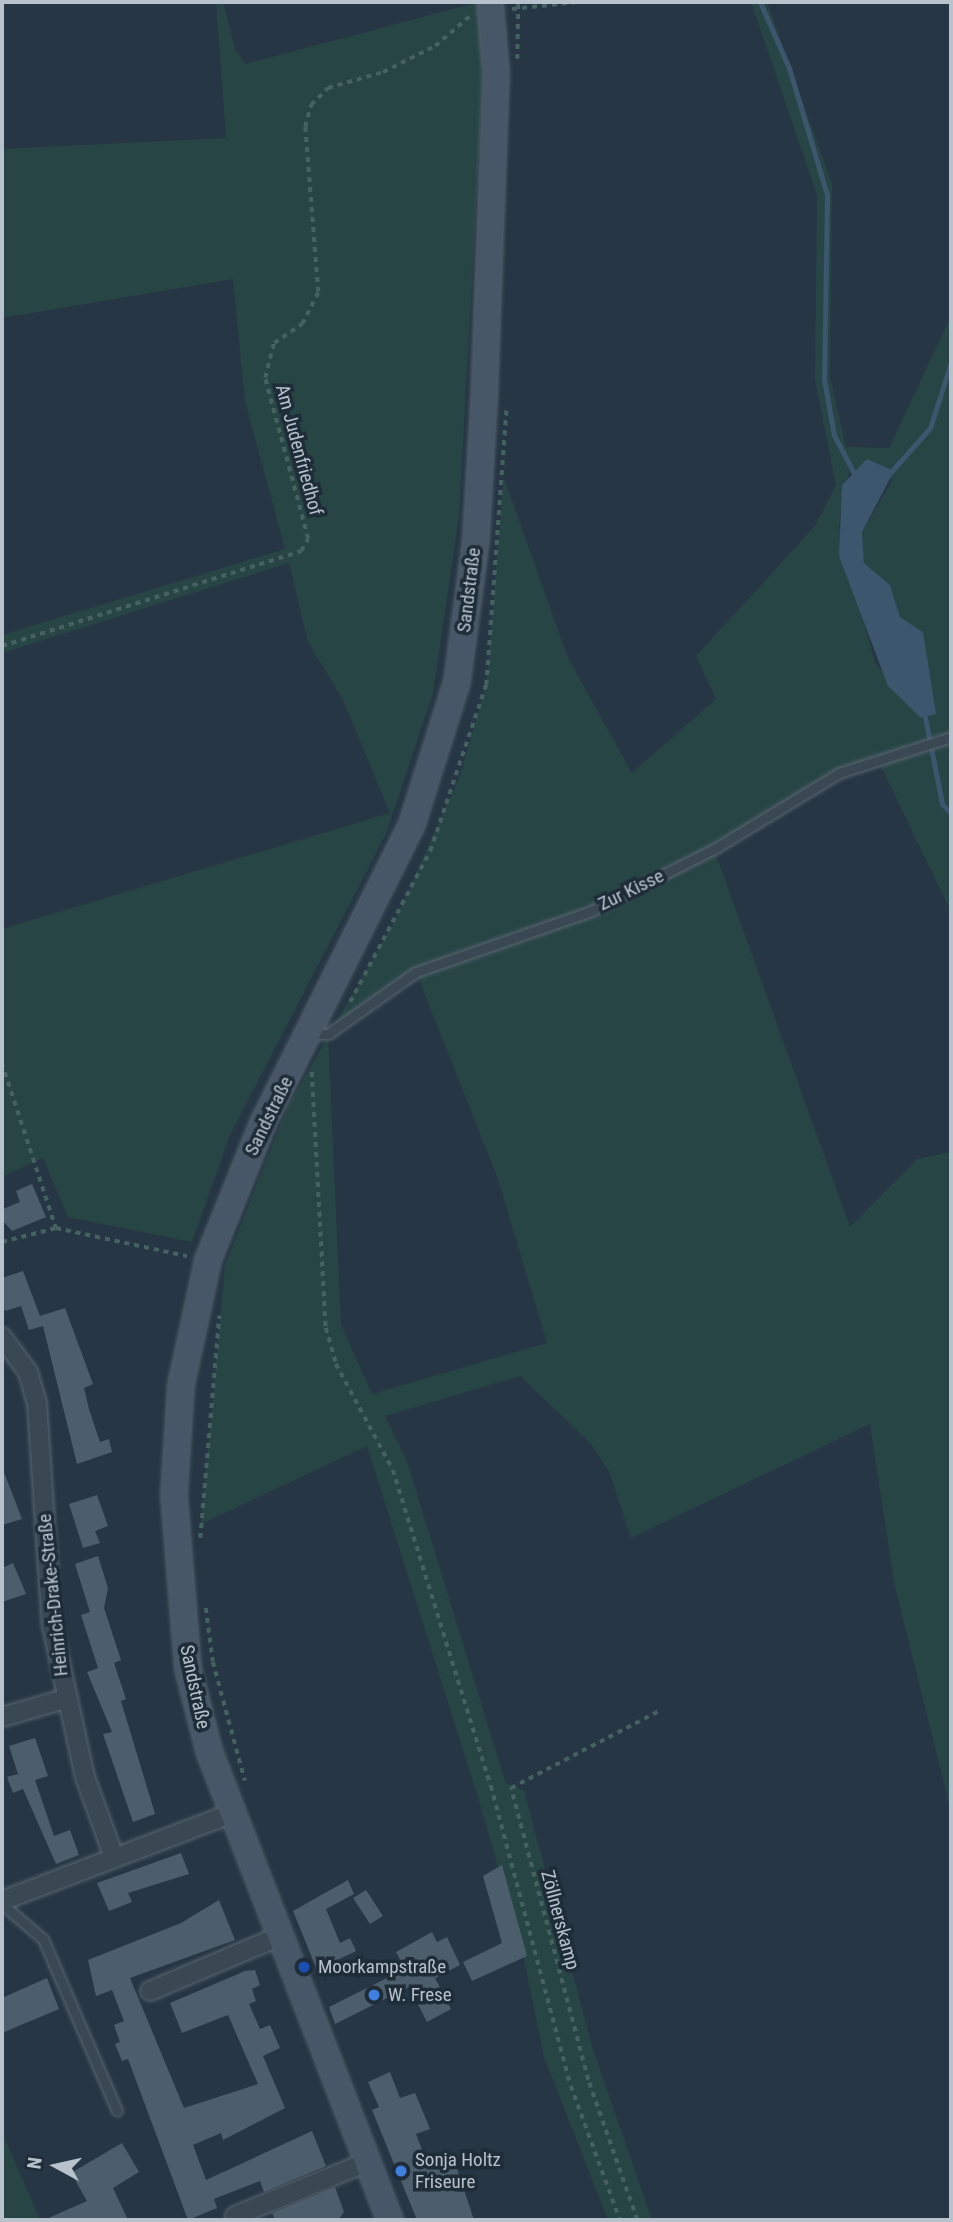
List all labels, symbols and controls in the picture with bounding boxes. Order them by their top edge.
street label: Am Judenfriedhof [271,382,327,518]
street label: Sandstraße [452,546,486,634]
street label: Zur Kisse [595,864,667,916]
street label: Sandstraße [240,1073,298,1159]
street label: Heinrich-Drake-Straße [33,1513,73,1677]
street label: Sandstraße [175,1643,215,1731]
street label: Zöllnerskamp [536,1868,584,1972]
place label: Moorkampstraße [318,1956,446,1978]
marker: Moorkampstraße [296,1959,312,1975]
place label: W. Frese [388,1984,452,2006]
marker: W. Frese [366,1987,382,2003]
north arrow [21,2131,91,2201]
place label: Sonja Holtz Friseure [415,2149,501,2193]
text: N [23,2156,47,2170]
marker: Sonja Holtz Friseure [393,2163,409,2179]

